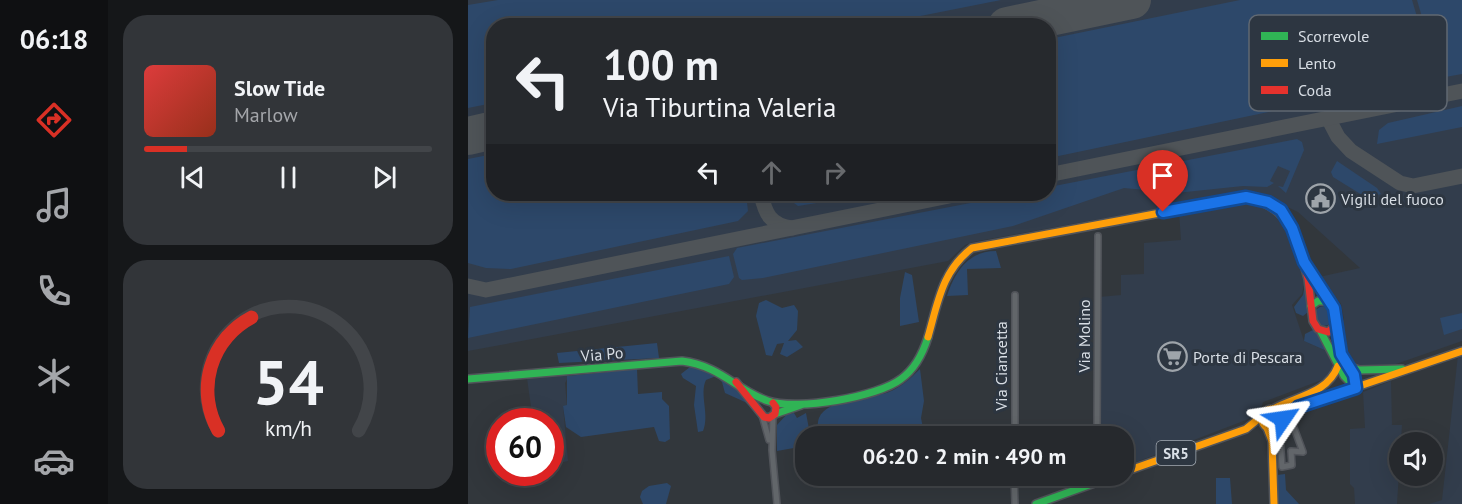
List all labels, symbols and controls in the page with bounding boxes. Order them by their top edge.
legend [1249,15,1447,111]
text: 06:18 [20,22,88,56]
text: Scorrevole [1298,26,1370,46]
text: 100 m [603,37,719,92]
icon: left [504,42,582,120]
text: Lento [1298,53,1336,73]
text: Slow Tide [234,74,325,102]
text: Coda [1298,80,1332,100]
text: Via Tiburtina Valeria [603,90,836,124]
icon: directions [33,99,75,141]
text: Marlow [234,102,298,128]
pin [1137,150,1188,212]
icon: left [692,156,725,189]
icon: ahead [755,156,788,189]
icon: right [818,156,851,189]
icon: arrive [1146,159,1179,192]
icon: previous [176,161,209,194]
icon: pause [272,161,305,194]
icon: next [368,161,401,194]
public building icon: Vigili del fuoco [1304,183,1336,215]
icon: music [33,184,75,226]
place label: Vigili del fuoco [1340,189,1444,209]
icon: phone [33,270,75,312]
street label: Via Molino [1074,299,1094,374]
street label: Via Ciancetta [991,321,1011,412]
text: 54 [253,341,323,422]
supermarket icon: Porte di Pescara [1156,341,1188,373]
street label: Via Po [579,342,624,366]
place label: Porte di Pescara [1193,347,1302,367]
icon: climate [33,355,75,397]
position arrow [1251,387,1315,451]
speed limit sign: 60 [486,408,564,486]
text: km/h [264,415,311,443]
map controls [1389,432,1443,486]
button: sound [1389,432,1443,486]
icon: car [33,440,75,482]
road number: SR5 [1156,441,1196,465]
text: 06:20 · 2 min · 490 m [863,442,1066,470]

